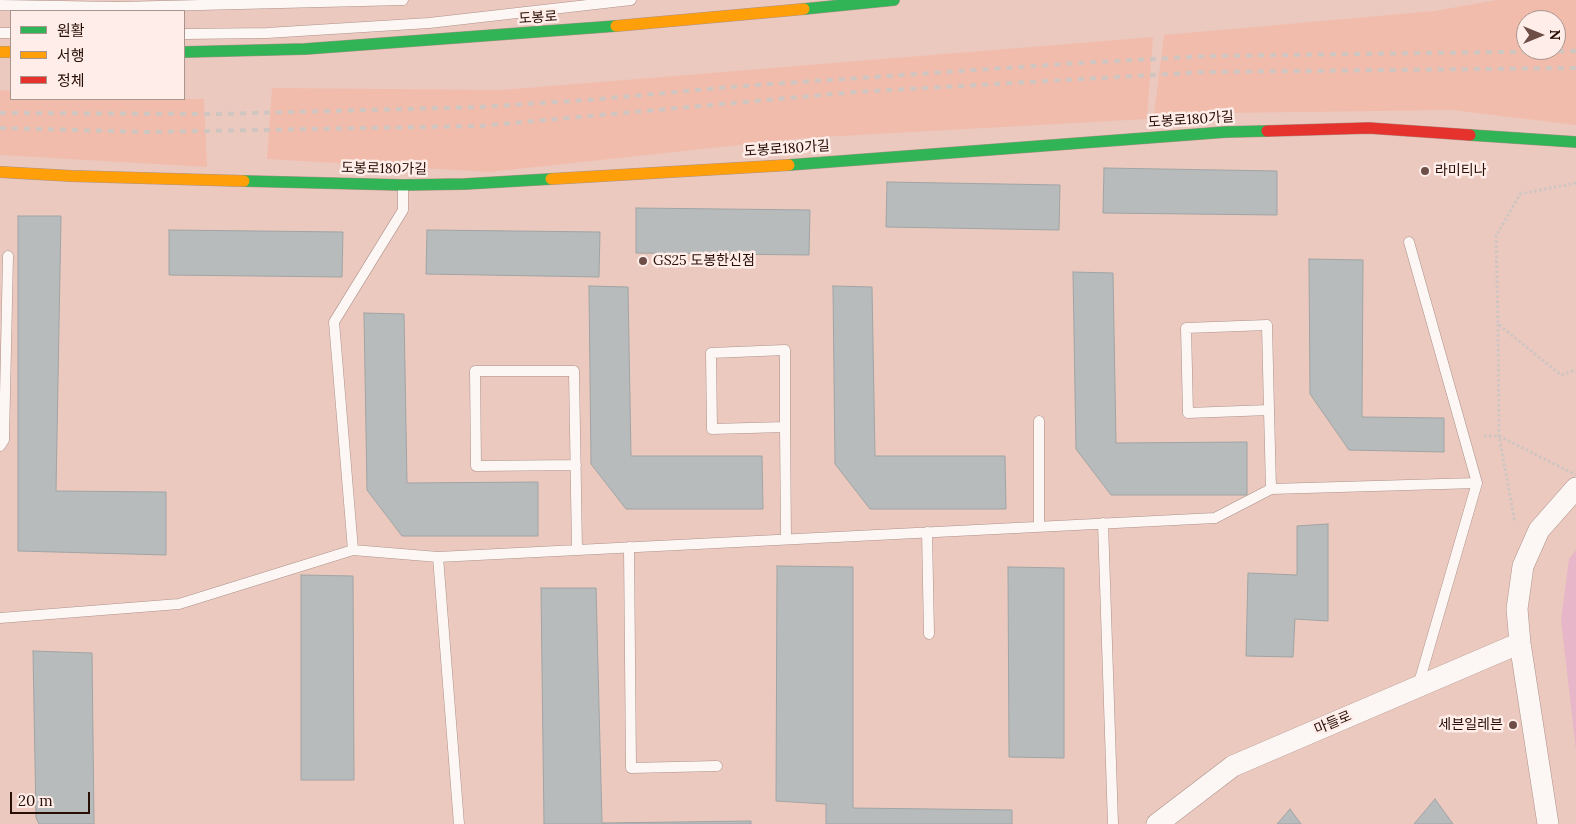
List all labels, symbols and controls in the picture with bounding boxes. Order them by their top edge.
street label: 도봉로 [518,8,558,28]
legend [10,10,185,100]
north arrow [1516,10,1566,60]
text: 원활 [57,21,85,40]
text: N [1546,30,1564,40]
text: 서행 [57,46,85,65]
text: 정체 [57,71,85,90]
street label: 도봉로180가길 [1147,109,1235,131]
street label: 도봉로180가길 [743,138,831,160]
street label: 도봉로180가길 [341,160,427,178]
place label: 라미티나 [1435,163,1487,179]
marker: 라미티나 [1419,165,1431,177]
place label: GS25 도봉한신점 [653,253,755,269]
marker: GS25 도봉한신점 [637,255,649,267]
street label: 마들로 [1312,708,1354,738]
place label: 세븐일레븐 [1439,717,1503,733]
marker: 세븐일레븐 [1507,719,1519,731]
scale bar [12,782,92,814]
text: 20 m [18,791,53,810]

